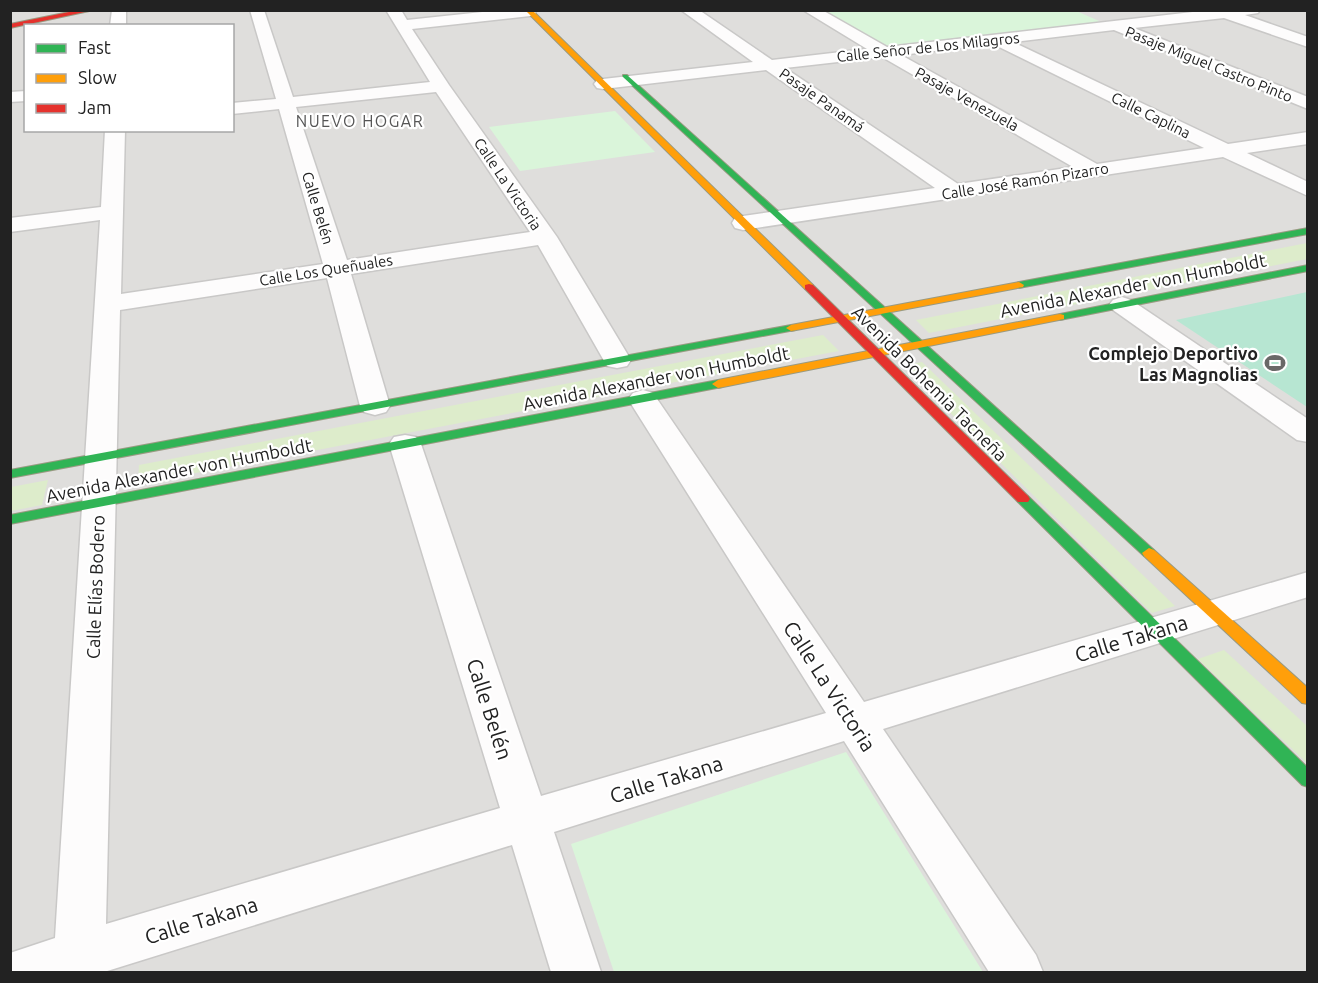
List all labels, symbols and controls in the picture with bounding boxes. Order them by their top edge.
street label: Pasaje Miguel Castro Pinto [1123,23,1295,105]
legend [24,24,234,132]
street label: Calle Señor de Los Milagros [836,29,1020,65]
text: Fast [78,37,111,57]
street label: Pasaje Panamá [776,64,868,136]
street label: Pasaje Venezuela [912,64,1022,134]
text: Slow [78,67,117,87]
street label: Calle Caplina [1109,89,1193,141]
text: Jam [78,97,112,117]
district label: NUEVO HOGAR [296,112,424,130]
street label: Calle La Victoria [471,135,545,233]
street label: Calle José Ramón Pizarro [940,159,1110,203]
street label: Calle Belén [299,170,337,246]
street label: Avenida Alexander von Humboldt [998,249,1268,321]
street label: Calle Los Queñuales [258,251,394,289]
street label: Avenida Bohemia Tacneña [848,301,1012,465]
street label: Avenida Alexander von Humboldt [521,342,791,414]
place label: Complejo Deportivo Las Magnolias [1088,343,1258,384]
sports icon: Complejo Deportivo Las Magnolias [1263,351,1287,375]
street label: Avenida Alexander von Humboldt [44,434,314,506]
street label: Calle Elías Bodero [82,515,108,659]
street label: Calle Takana [1072,609,1190,667]
street label: Calle La Victoria [779,616,881,756]
street label: Calle Belén [462,655,518,763]
street label: Calle Takana [607,750,725,808]
street label: Calle Takana [142,891,260,949]

